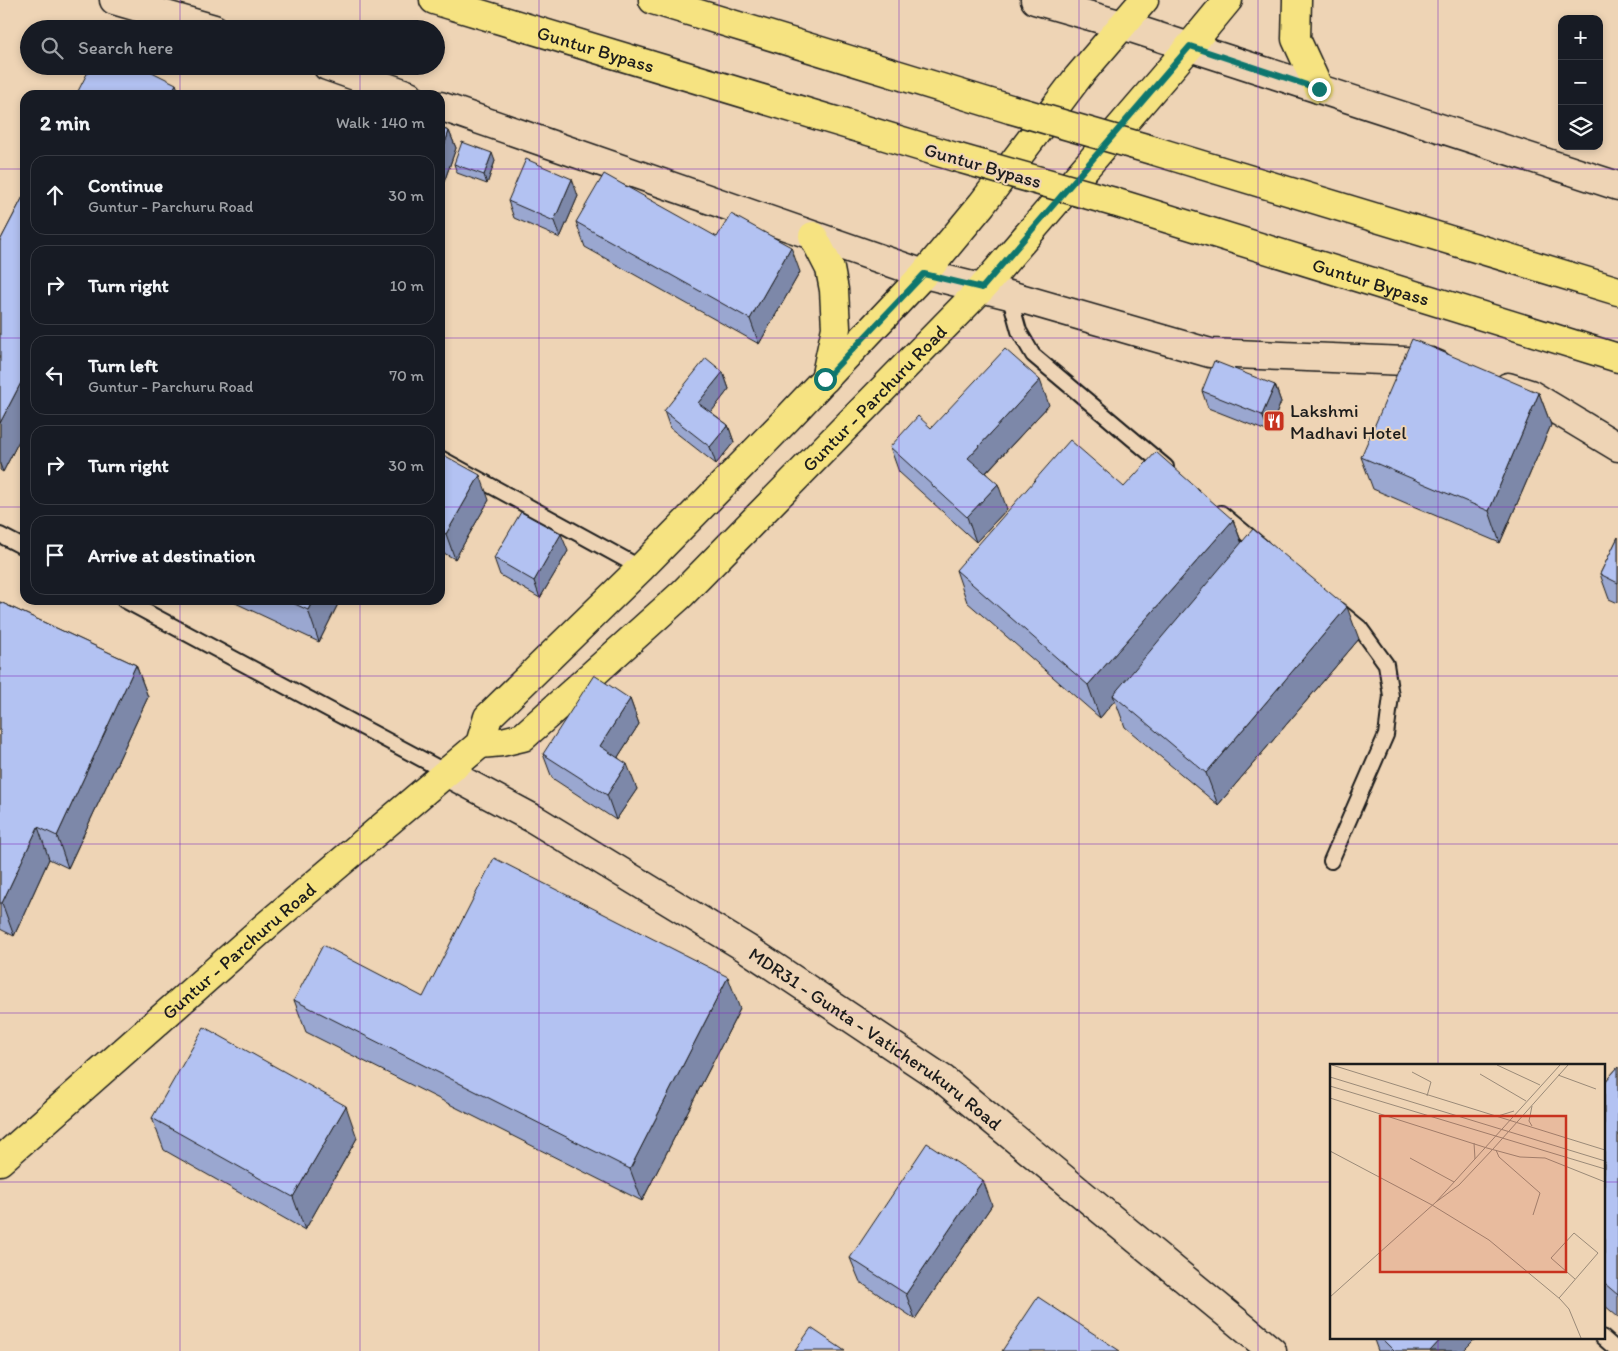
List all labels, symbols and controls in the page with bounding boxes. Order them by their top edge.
map controls [1558,15,1603,150]
button: + [1558,15,1603,60]
search box [20,20,445,75]
street label: Guntur Bypass [534,21,657,78]
icon: search [38,34,66,62]
text: Search here [78,36,173,59]
button: − [1558,60,1603,105]
route end [1308,78,1331,101]
button: layers [1558,105,1603,150]
text: 2 min [40,110,90,135]
text: Walk · 140 m [336,113,425,132]
street label: Guntur Bypass [922,138,1044,193]
text: Continue [88,174,163,197]
icon: ahead [41,181,69,209]
text: 30 m [388,186,424,205]
text: Guntur - Parchuru Road [88,197,253,216]
street label: Guntur Bypass [1310,253,1432,311]
icon: right [41,271,69,299]
text: Turn right [88,274,169,297]
text: 10 m [390,276,424,295]
street label: Guntur - Parchuru Road [797,320,952,477]
text: Turn left [88,354,158,377]
icon: left [41,361,69,389]
text: 70 m [389,366,424,385]
route start [814,368,837,391]
text: Guntur - Parchuru Road [88,377,253,396]
place label: Lakshmi Madhavi Hotel [1290,399,1407,444]
restaurant icon: Lakshmi Madhavi Hotel [1262,409,1286,433]
icon: right [41,451,69,479]
text: Turn right [88,454,169,477]
text: 30 m [388,456,424,475]
icon: arrive [41,541,69,569]
text: Arrive at destination [88,544,255,567]
street label: Guntur - Parchuru Road [157,878,320,1024]
street label: MDR31 - Gunta - Vaticherukuru Road [744,942,1007,1136]
inset map [1330,1064,1606,1338]

